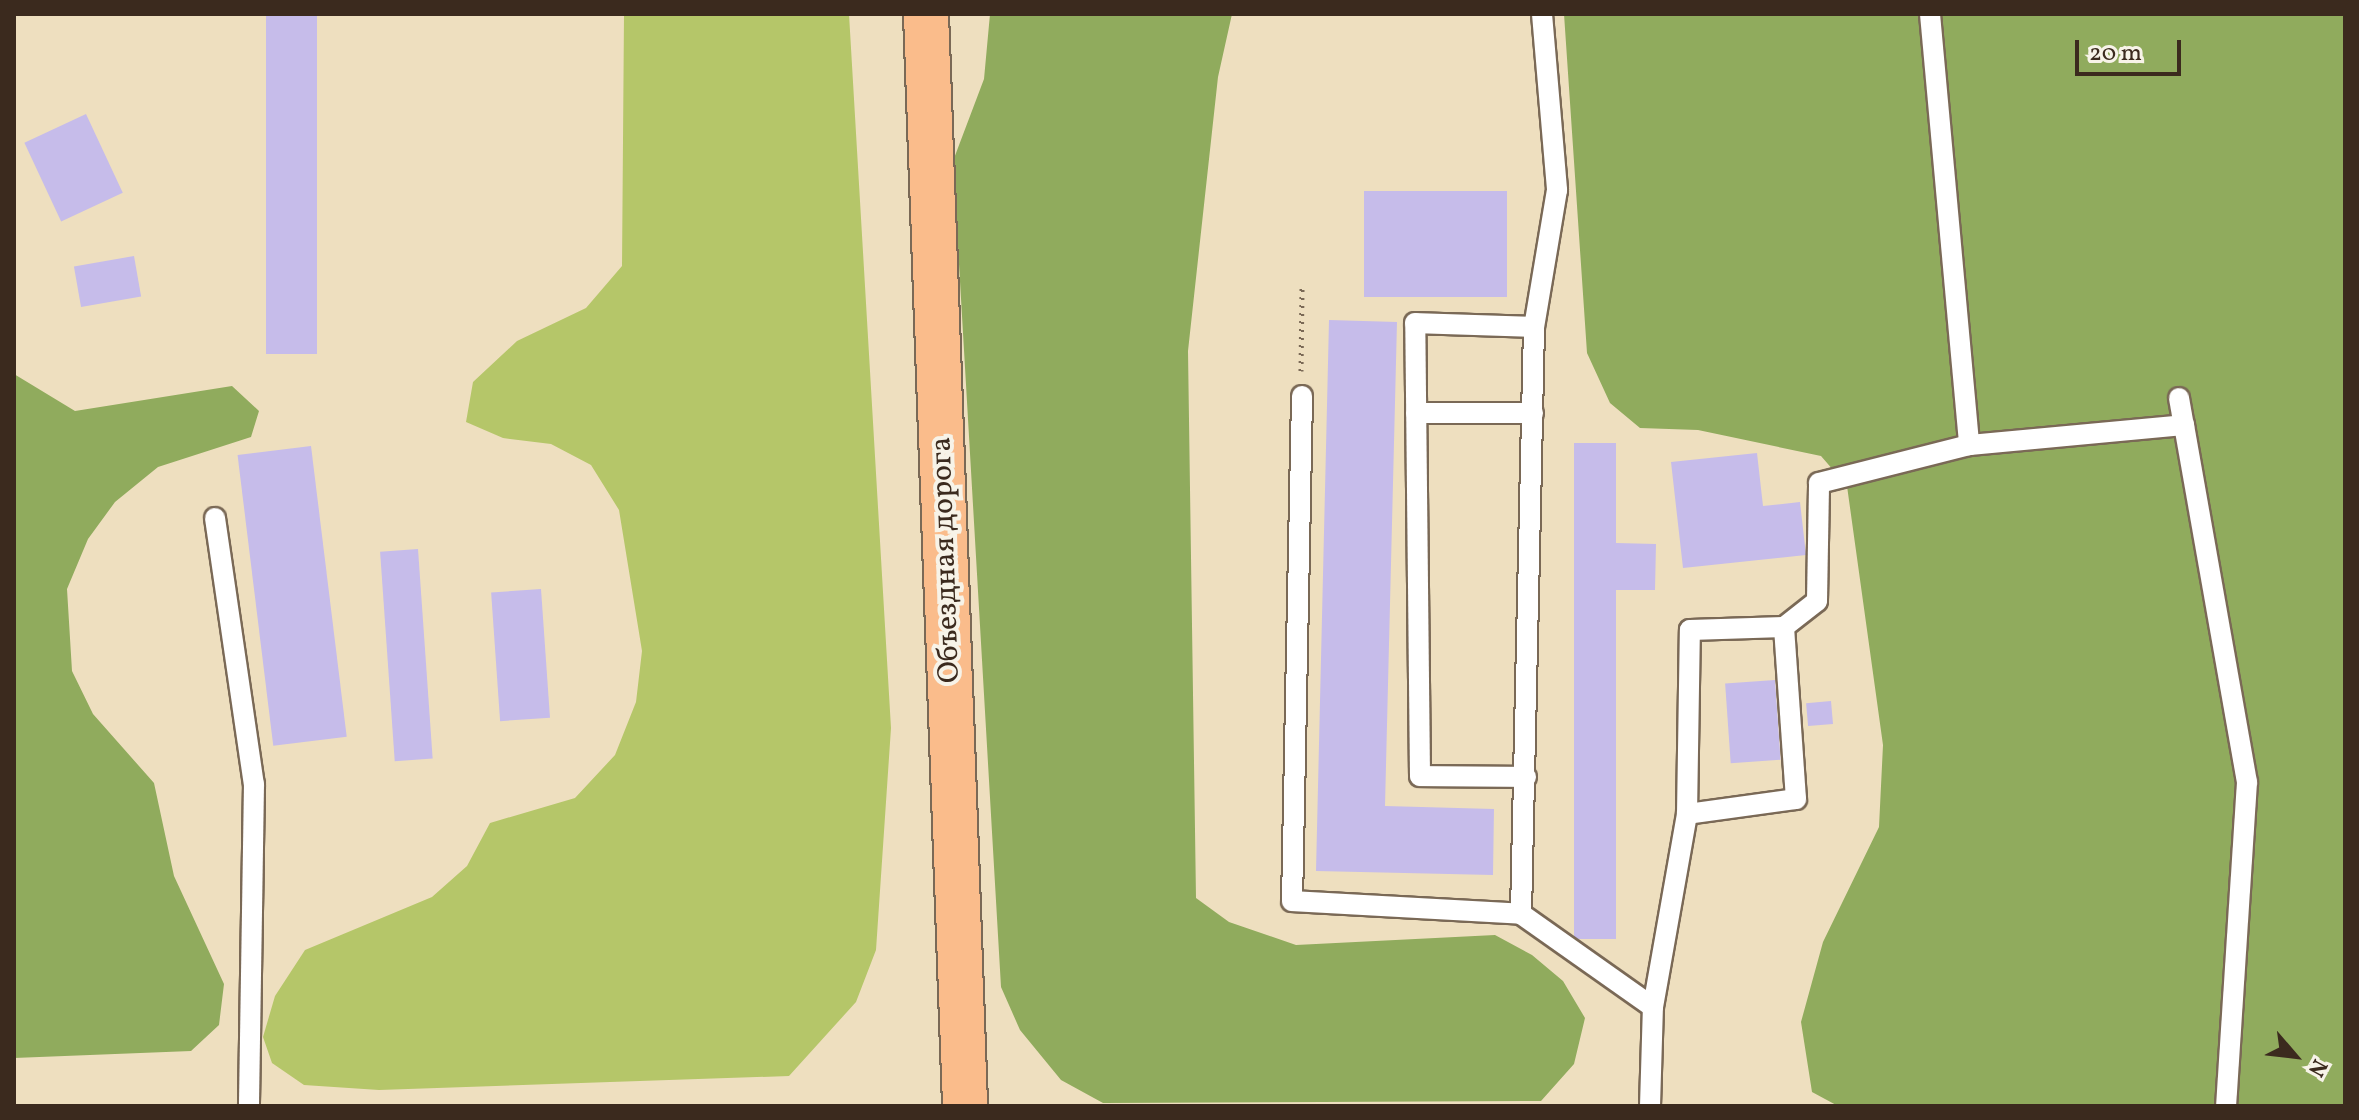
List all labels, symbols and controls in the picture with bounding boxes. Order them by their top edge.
scale bar [2079,24,2185,74]
text: 20 m [2089,37,2142,71]
street label: Объездная дорога [924,436,968,684]
north arrow [2255,1016,2335,1096]
text: N [2299,1053,2334,1082]

